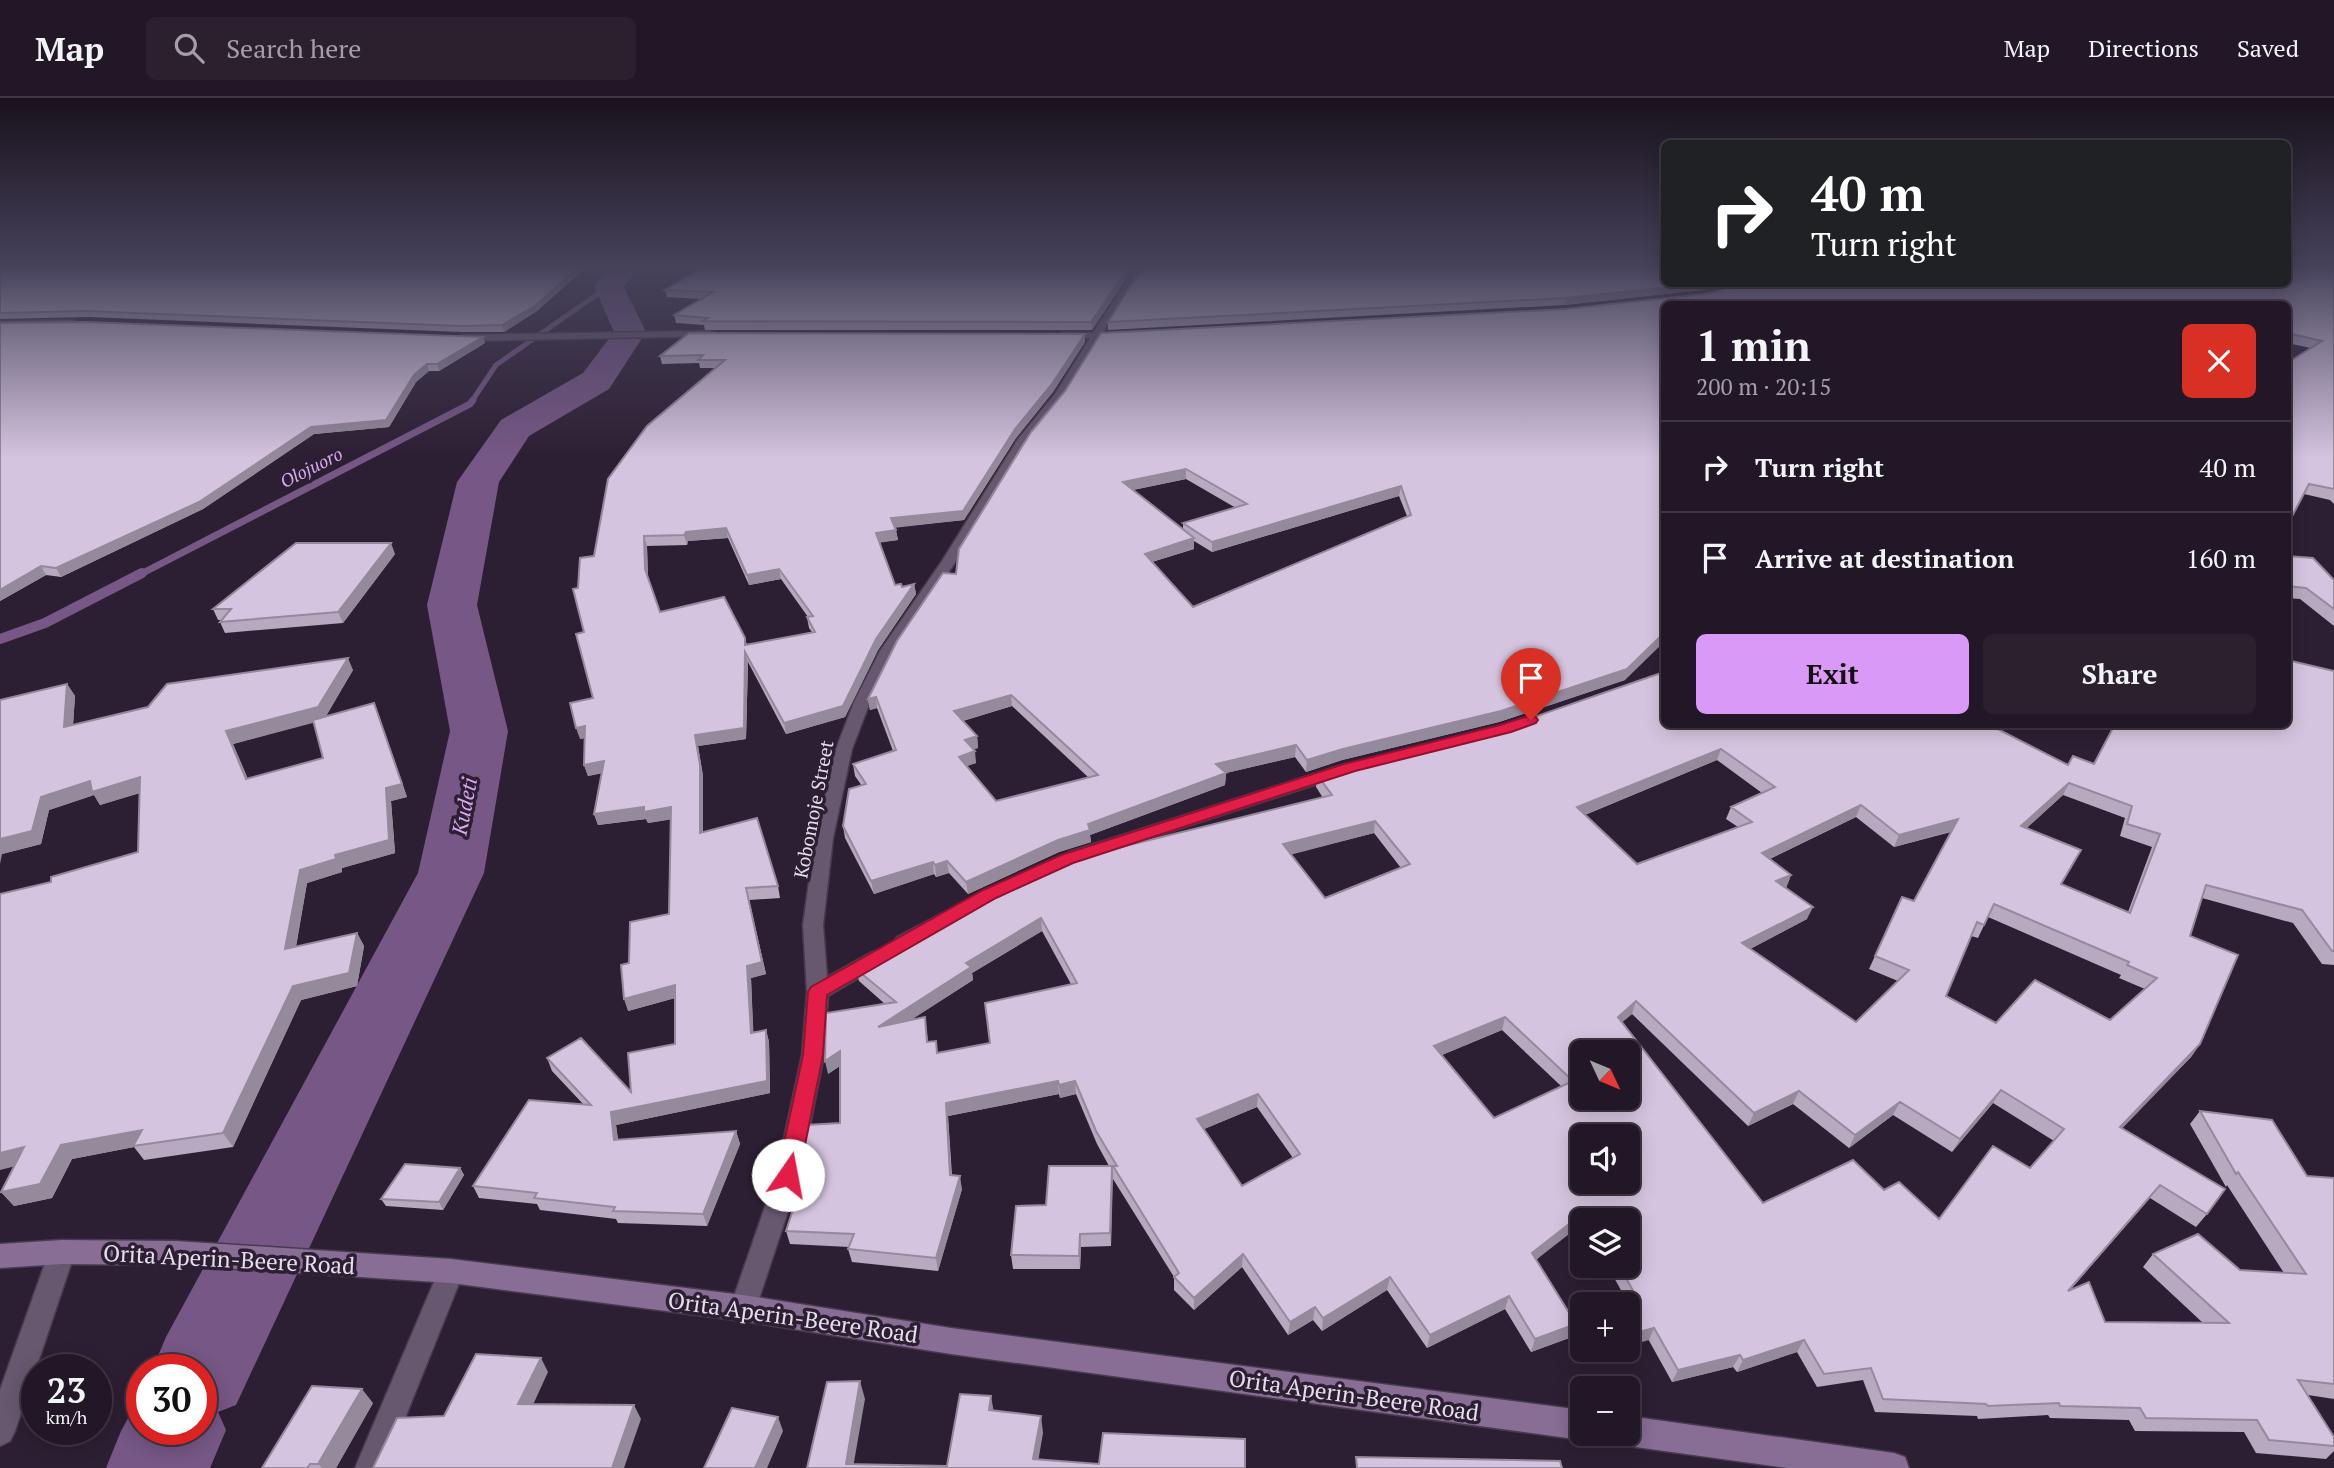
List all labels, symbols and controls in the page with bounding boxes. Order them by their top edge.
search box [146,17,636,80]
text: Map [35,27,104,70]
icon: search [170,29,208,67]
text: Search here [226,31,361,65]
text: Map [2004,32,2050,64]
text: Directions [2088,32,2199,64]
text: Saved [2237,32,2299,64]
text: 40 m [1811,160,1925,225]
icon: right [1696,168,1787,259]
text: Turn right [1811,223,1957,265]
text: 1 min [1696,317,1811,373]
button: close [2182,324,2256,398]
text: 200 m · 20:15 [1696,371,1831,402]
water label: Olojuoro [276,441,346,493]
icon: right [1696,448,1734,486]
text: Turn right [1755,450,1884,484]
text: 40 m [2200,450,2256,484]
icon: arrive [1696,539,1734,577]
text: Arrive at destination [1755,541,2014,575]
text: 160 m [2186,541,2256,575]
button: Exit [1696,634,1969,714]
button: Share [1983,634,2256,714]
pin [1501,648,1561,720]
icon: arrive [1512,659,1550,697]
street label: Kobomoje Street [787,738,839,880]
water label: Kudeti [445,775,483,838]
north arrow [1570,1040,1640,1110]
map controls [1570,1040,1640,1446]
button: sound [1570,1124,1640,1194]
position arrow [751,1138,825,1212]
button: layers [1570,1208,1640,1278]
street label: Orita Aperin-Beere Road [102,1237,356,1281]
street label: Orita Aperin-Beere Road [666,1284,920,1350]
button: + [1570,1292,1640,1362]
speed limit sign: 30 [126,1354,217,1445]
street label: Orita Aperin-Beere Road [1227,1362,1481,1428]
text: 23 [47,1367,86,1413]
button: − [1570,1376,1640,1446]
text: km/h [46,1405,87,1429]

